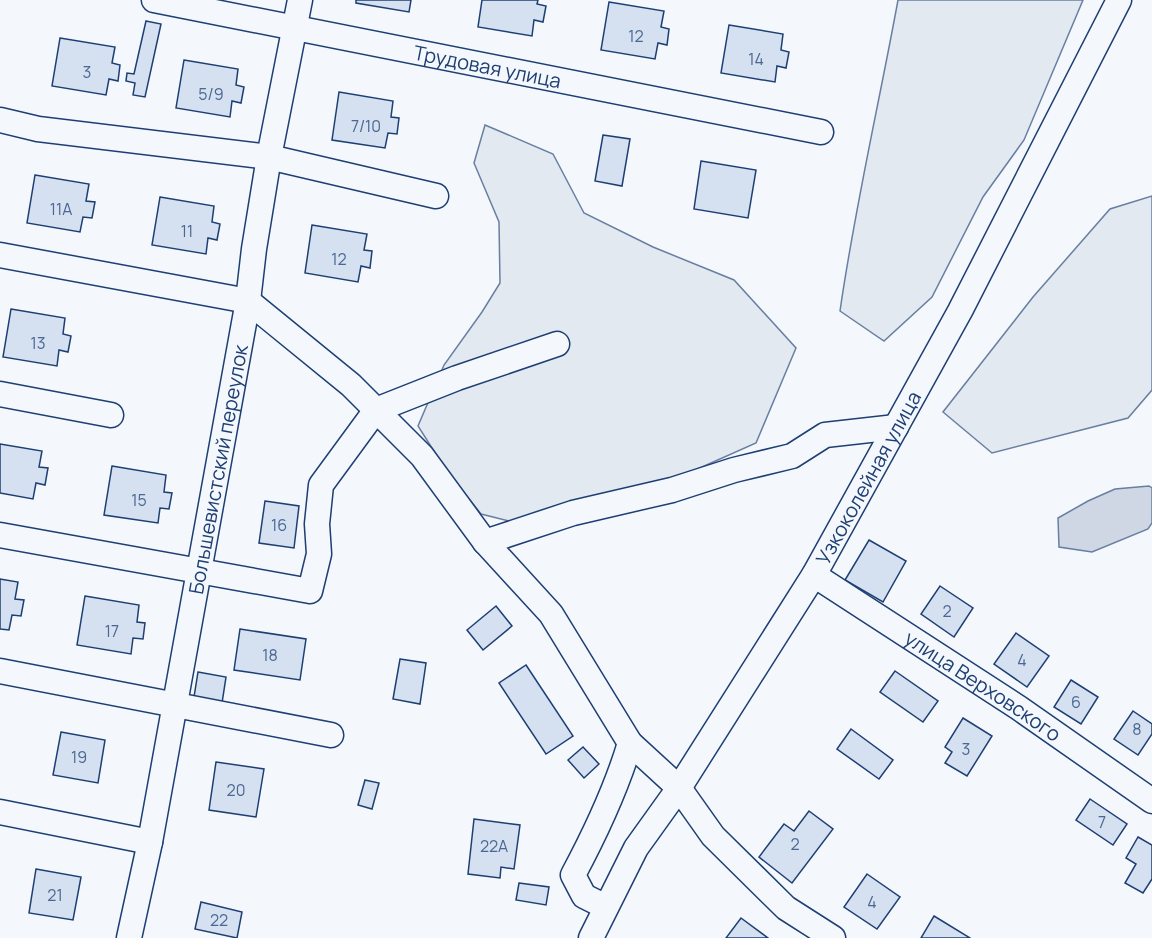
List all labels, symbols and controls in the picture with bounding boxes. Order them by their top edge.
house number: 12 [628,25,644,47]
street label: Трудовая улица [411,38,564,94]
house number: 14 [748,48,764,70]
house number: 3 [83,61,91,83]
house number: 5/9 [198,83,224,105]
house number: 7/10 [351,115,381,137]
house number: 11А [50,198,72,220]
house number: 11 [181,220,193,242]
house number: 12 [331,248,347,270]
house number: 13 [30,332,46,354]
street label: Большевистский переулок [182,341,254,596]
street label: Узкоколейная улица [809,386,927,569]
house number: 15 [131,489,147,511]
house number: 16 [271,514,287,536]
house number: 2 [942,600,952,622]
house number: 17 [105,620,119,642]
street label: улица Верховского [900,624,1067,747]
house number: 18 [262,644,278,666]
house number: 4 [1017,649,1027,671]
house number: 6 [1071,691,1081,713]
house number: 8 [1132,718,1142,740]
house number: 3 [962,738,970,760]
house number: 19 [71,746,87,768]
house number: 20 [227,779,245,801]
house number: 7 [1098,811,1106,833]
house number: 2 [790,833,800,855]
house number: 22А [480,835,508,857]
house number: 21 [47,884,63,906]
house number: 4 [867,891,877,913]
house number: 22 [210,909,228,931]

